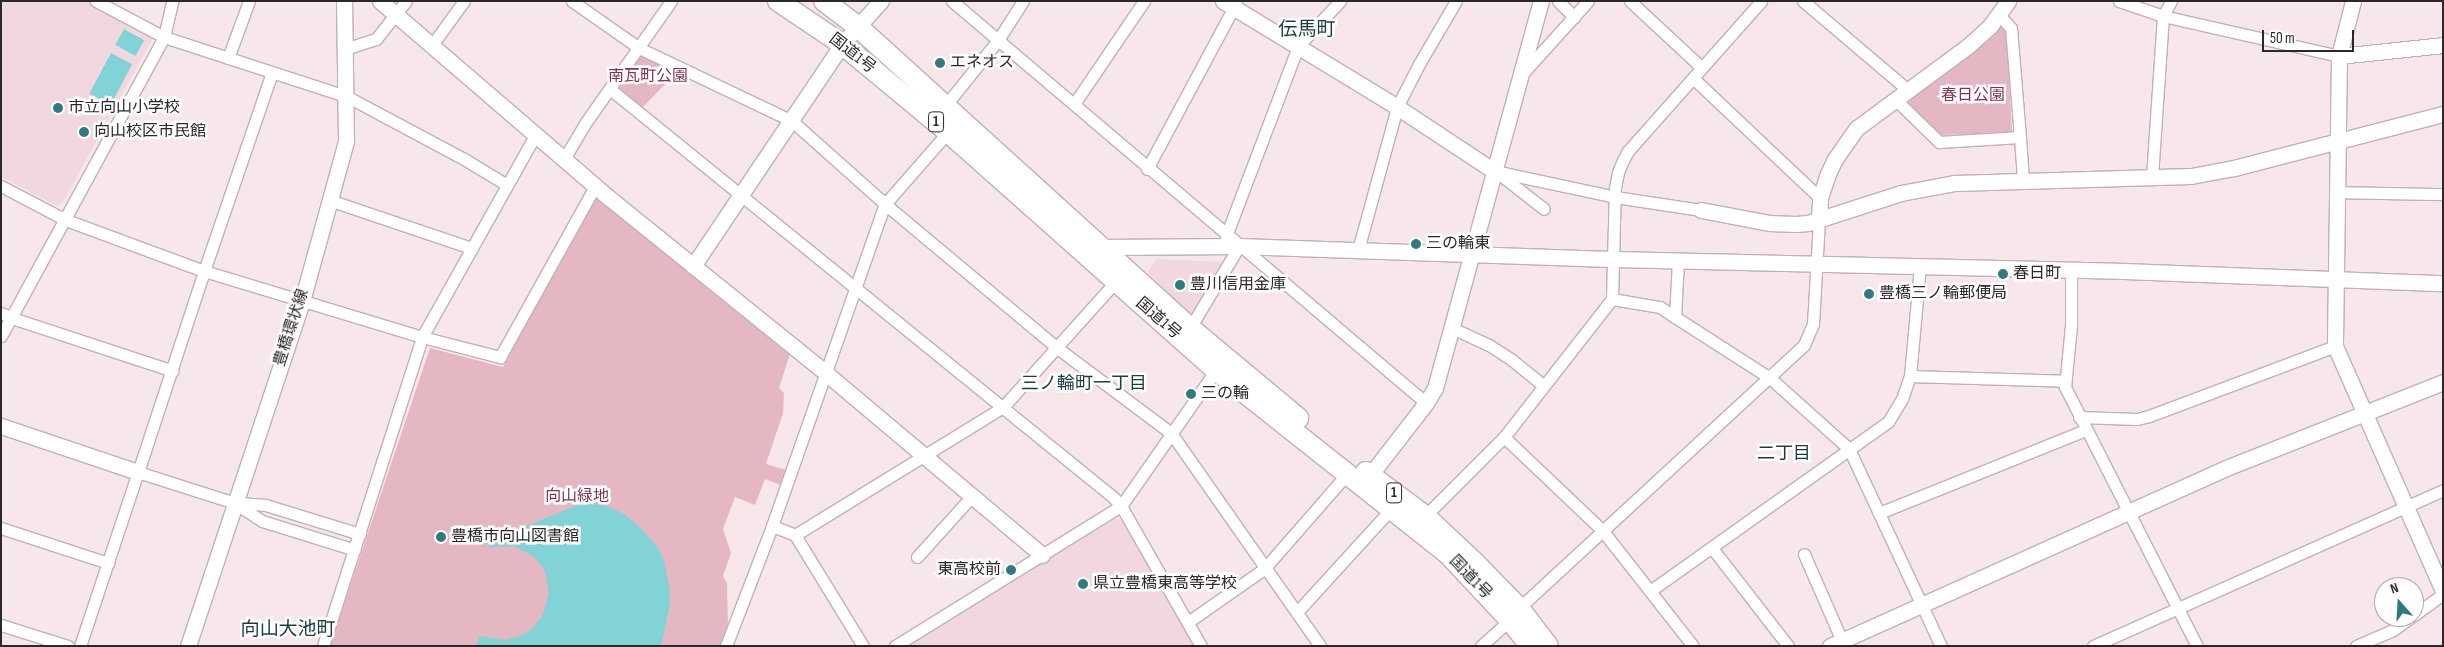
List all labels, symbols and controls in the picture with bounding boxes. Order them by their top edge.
district label: 伝馬町 [1279,19,1335,41]
scale bar [2264,20,2356,52]
text: 50 m [2270,29,2295,48]
street label: 国道1号 [825,30,879,78]
place label: エネオス [950,53,1014,73]
marker: エネオス [934,57,946,69]
park label: 南瓦町公園 [608,67,688,87]
park label: 春日公園 [1941,86,2005,106]
place label: 市立向山小学校 [68,98,180,118]
marker: 市立向山小学校 [52,102,64,114]
road number: 1 [927,110,945,134]
place label: 向山校区市民館 [94,122,206,142]
marker: 向山校区市民館 [78,126,90,138]
place label: 三の輪東 [1426,234,1490,254]
marker: 三の輪東 [1410,238,1422,250]
place label: 春日町 [2013,264,2061,284]
marker: 春日町 [1997,268,2009,280]
place label: 豊川信用金庫 [1190,275,1286,295]
marker: 豊川信用金庫 [1174,279,1186,291]
place label: 豊橋三ノ輪郵便局 [1879,284,2007,304]
street label: 豊橋環状線 [271,287,313,369]
marker: 豊橋三ノ輪郵便局 [1863,288,1875,300]
street label: 国道1号 [1131,294,1185,344]
district label: 三ノ輪町一丁目 [1021,373,1147,395]
place label: 三の輪 [1201,384,1249,404]
marker: 三の輪 [1185,388,1197,400]
district label: 二丁目 [1757,443,1811,465]
road number: 1 [1385,480,1403,506]
park label: 向山緑地 [545,487,609,507]
place label: 豊橋市向山図書館 [451,527,579,547]
marker: 豊橋市向山図書館 [435,531,447,543]
street label: 国道1号 [1444,552,1496,604]
place label: 東高校前 [937,560,1001,580]
marker: 東高校前 [1005,564,1017,576]
place label: 県立豊橋東高等学校 [1093,574,1237,594]
north arrow [2374,577,2424,627]
marker: 県立豊橋東高等学校 [1077,578,1089,590]
text: N [2388,579,2401,598]
district label: 向山大池町 [241,619,335,641]

